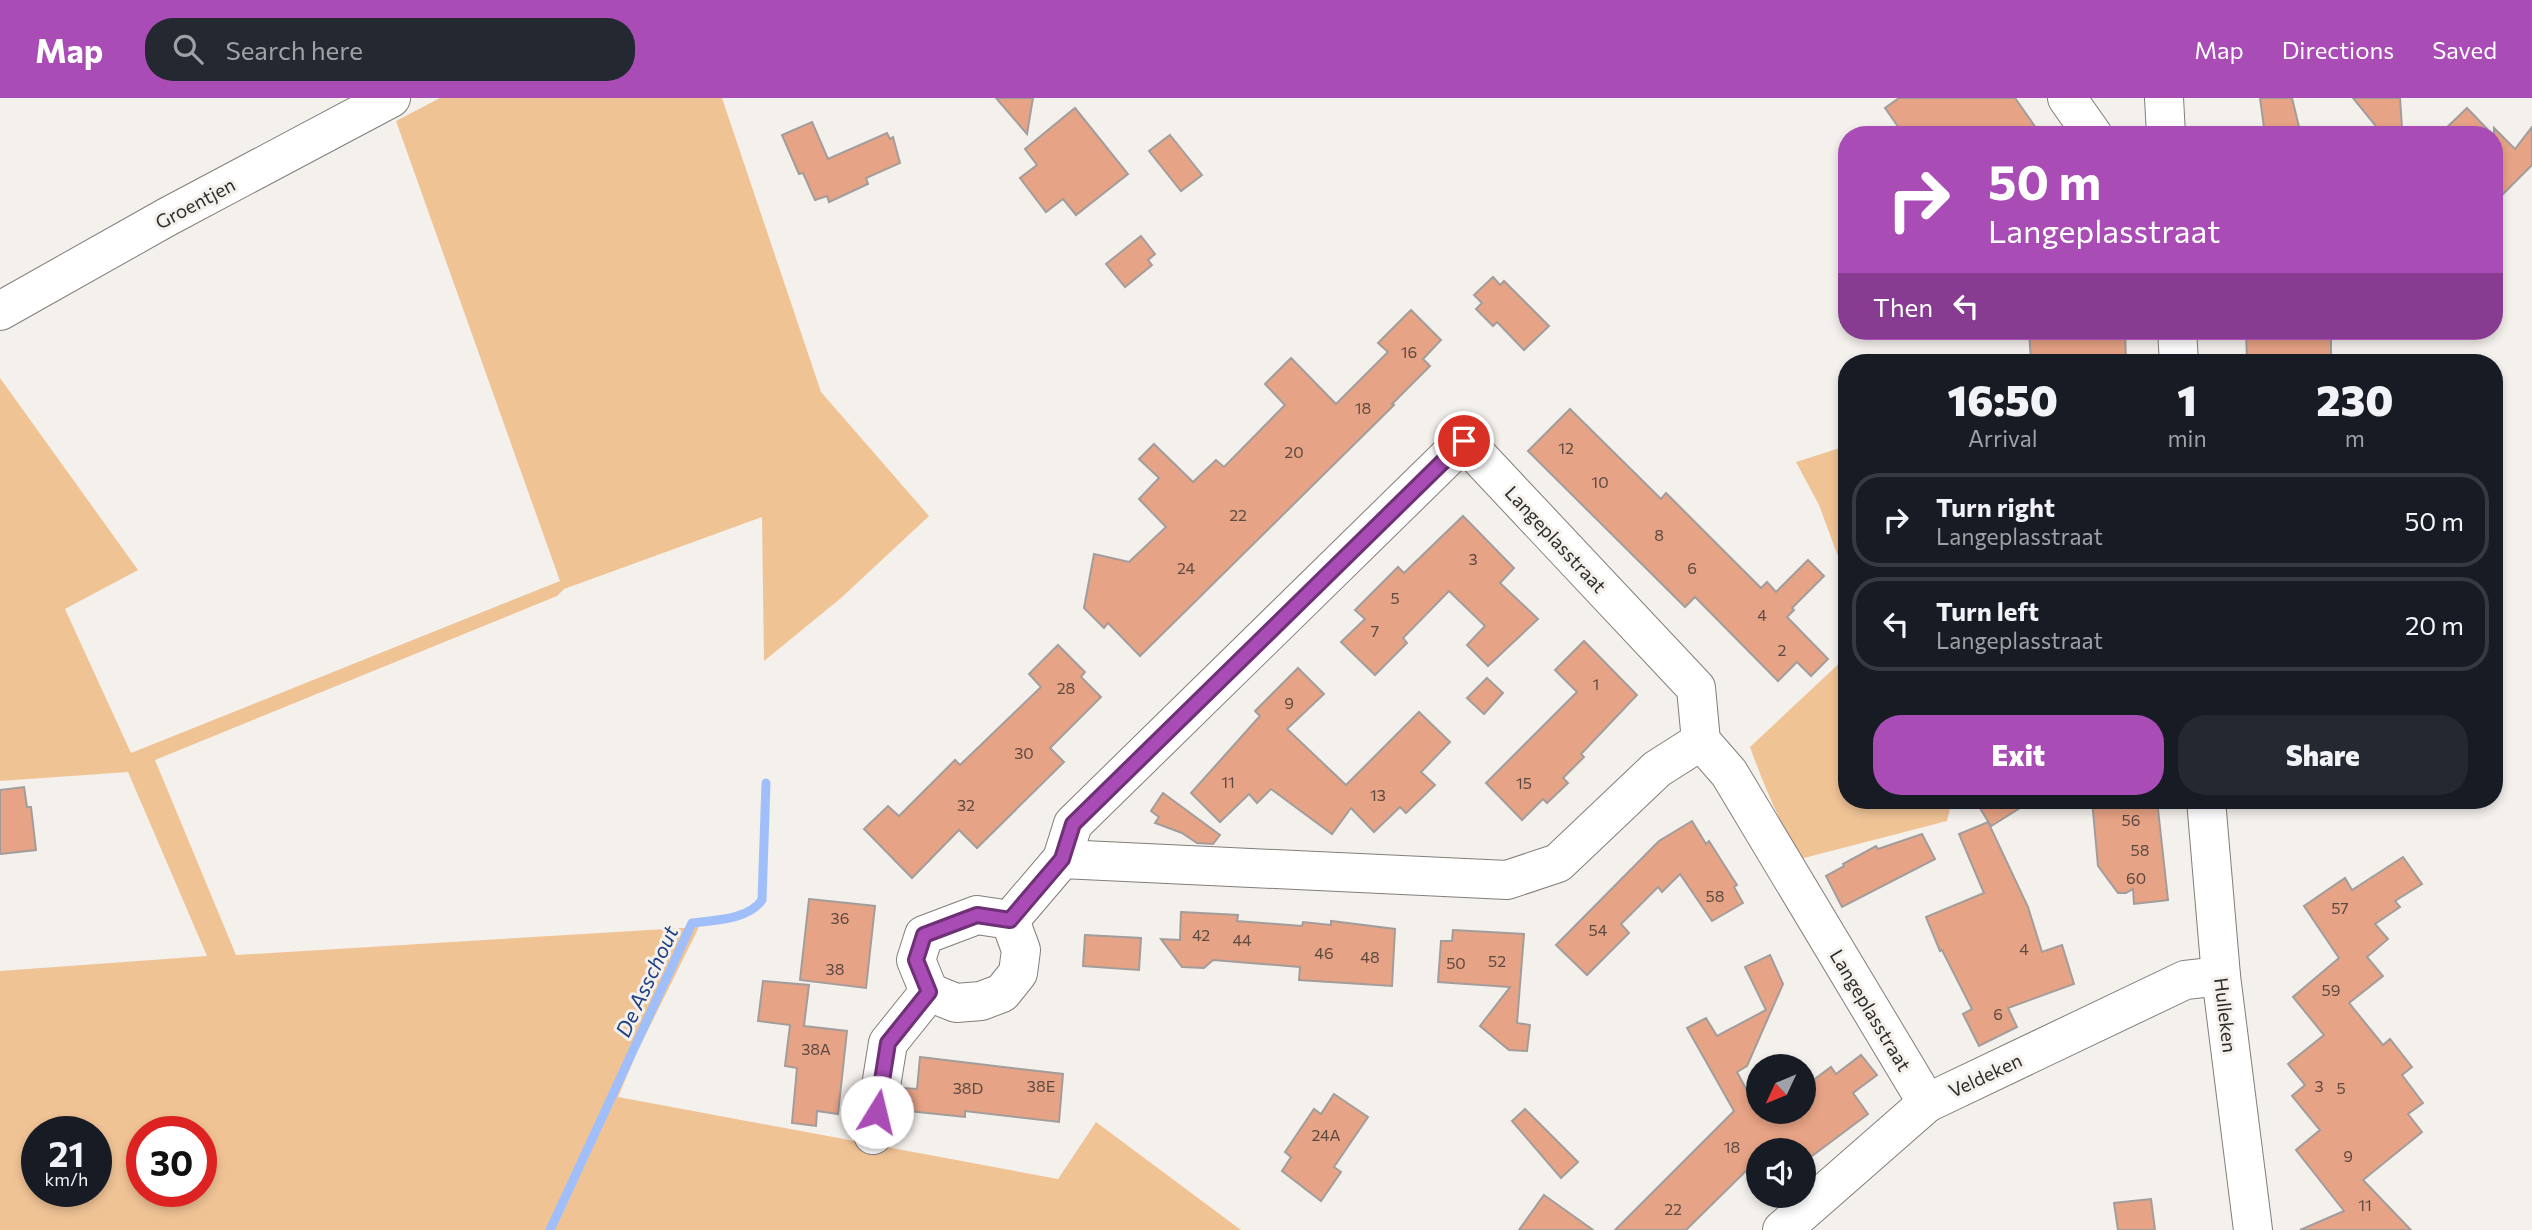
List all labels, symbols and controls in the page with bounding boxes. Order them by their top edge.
search box [145,18,635,81]
text: Map [35,29,103,70]
icon: search [169,30,207,68]
text: Search here [225,34,363,65]
text: Map [2194,35,2244,64]
text: Directions [2282,35,2394,64]
text: Saved [2432,35,2497,64]
text: 50 m [1988,150,2101,210]
icon: right [1873,154,1964,245]
street label: Groentjen [151,172,239,234]
text: Langeplasstraat [1988,210,2220,250]
icon: left [1947,287,1985,325]
text: Then [1873,291,1933,322]
house number: 16 [1401,342,1417,361]
text: 16:50 [1948,373,2058,425]
text: 1 [2177,373,2197,425]
text: 230 [2316,373,2393,425]
house number: 18 [1355,398,1371,417]
pin [1434,411,1494,471]
icon: arrive [1445,422,1483,460]
text: Arrival [1968,424,2038,452]
text: min [2168,424,2207,452]
text: m [2345,424,2365,452]
house number: 12 [1558,438,1574,457]
house number: 20 [1284,442,1304,461]
house number: 10 [1591,472,1609,491]
street label: Langeplasstraat [1501,481,1612,597]
text: Turn right [1936,491,2055,522]
icon: right [1877,501,1915,539]
house number: 22 [1229,505,1247,524]
text: 50 m [2404,505,2464,536]
text: Langeplasstraat [1936,522,2103,550]
house number: 8 [1654,525,1664,544]
house number: 3 [1468,549,1478,568]
house number: 24 [1177,558,1195,577]
house number: 6 [1687,558,1697,577]
house number: 5 [1390,588,1400,607]
text: Turn left [1936,595,2039,626]
house number: 4 [1757,605,1767,624]
icon: left [1877,605,1915,643]
text: 20 m [2405,609,2464,640]
house number: 7 [1371,621,1379,640]
text: Langeplasstraat [1936,626,2103,654]
house number: 2 [1778,640,1787,659]
house number: 1 [1593,674,1599,693]
house number: 28 [1057,678,1075,697]
house number: 9 [1284,693,1294,712]
button: Exit [1873,715,2164,795]
button: Share [2178,715,2468,795]
house number: 30 [1014,743,1034,762]
house number: 11 [1221,772,1235,791]
house number: 15 [1516,773,1532,792]
house number: 13 [1370,785,1386,804]
house number: 32 [957,795,975,814]
house number: 56 [2122,810,2140,829]
house number: 58 [2131,840,2149,859]
house number: 60 [2126,868,2146,887]
house number: 58 [1706,886,1724,905]
house number: 57 [2331,898,2349,917]
house number: 36 [831,908,849,927]
house number: 54 [1589,920,1608,939]
water label: De Asschout [609,921,683,1040]
house number: 42 [1192,925,1210,944]
house number: 44 [1232,930,1252,949]
house number: 4 [2019,939,2029,958]
house number: 46 [1314,943,1334,962]
street label: Langeplasstraat [1826,945,1916,1075]
house number: 48 [1360,947,1380,966]
house number: 52 [1488,951,1506,970]
house number: 50 [1446,953,1466,972]
house number: 38 [826,959,844,978]
street label: Hulleken [2210,976,2242,1054]
house number: 59 [2322,980,2340,999]
house number: 6 [1993,1004,2003,1023]
house number: 38A [801,1039,831,1058]
street label: Veldeken [1945,1048,2025,1102]
north arrow [1746,1054,1816,1124]
map controls [1746,1054,1816,1208]
position arrow [840,1075,914,1149]
house number: 38E [1027,1076,1055,1095]
house number: 3 [2314,1076,2324,1095]
house number: 38D [953,1078,983,1097]
house number: 5 [2336,1078,2346,1097]
speed limit sign: 30 [126,1116,217,1207]
house number: 24A [1311,1125,1341,1144]
text: 21 [49,1131,84,1174]
house number: 18 [1724,1137,1740,1156]
button: sound [1746,1138,1816,1208]
house number: 9 [2343,1146,2353,1165]
text: km/h [45,1168,88,1190]
house number: 11 [2358,1195,2372,1214]
house number: 22 [1664,1199,1682,1218]

